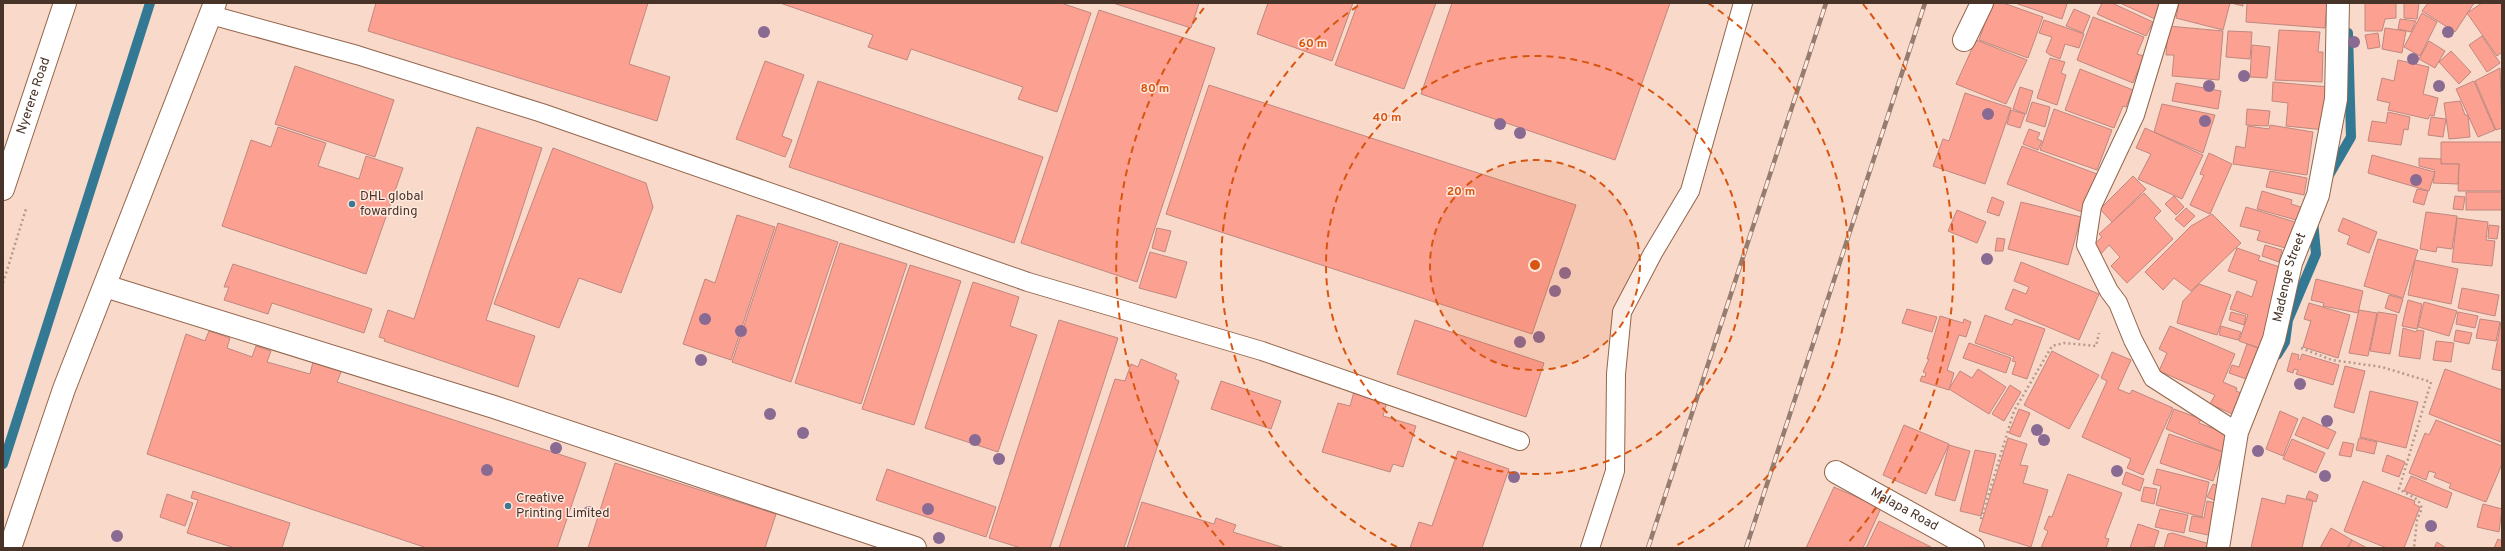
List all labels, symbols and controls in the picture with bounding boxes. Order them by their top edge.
text: 60 m [1299,36,1327,52]
street label: Nyerere Road [14,56,54,136]
text: 80 m [1141,81,1169,97]
text: 40 m [1372,110,1402,126]
text: 20 m [1447,184,1475,200]
place label: DHL global fowarding [360,189,424,220]
marker: DHL global fowarding [347,199,357,209]
street label: Madenge Street [2270,231,2310,324]
centre of rings [1528,258,1542,272]
street label: Malapa Road [1868,485,1941,535]
place label: Creative Printing Limited [516,491,610,522]
marker: Creative Printing Limited [503,501,513,511]

